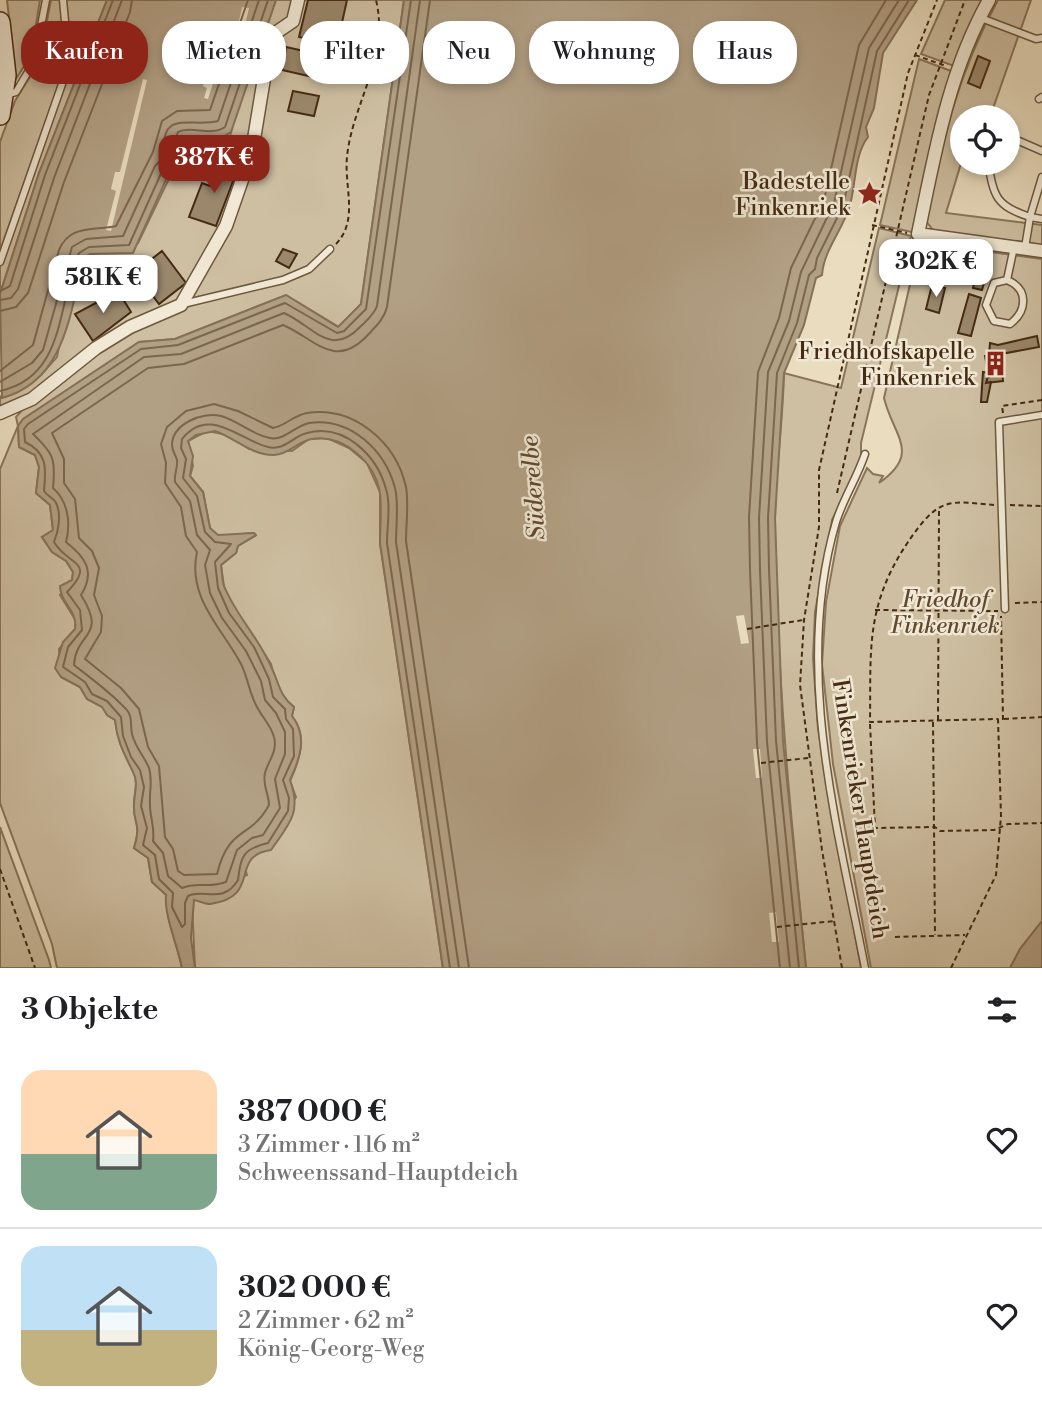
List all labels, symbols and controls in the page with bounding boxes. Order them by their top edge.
chip: Kaufen [21,21,148,84]
chip: Mieten [162,21,286,84]
chip: Filter [300,21,409,84]
chip: Neu [423,21,515,84]
chip: Wohnung [529,21,679,84]
chip: Haus [693,21,797,84]
map controls [950,105,1020,175]
button: locate [950,105,1020,175]
pin: 387K € [157,136,271,195]
text: 387K € [175,144,253,172]
place label: Badestelle Finkenriek [735,168,851,222]
place icon: Badestelle Finkenriek [856,180,884,208]
pin: 302K € [879,240,993,299]
text: 302K € [895,248,977,276]
pin: 581K € [46,256,160,315]
text: 581K € [65,264,141,292]
place label: Friedhofskapelle Finkenriek [798,338,976,392]
building icon: Friedhofskapelle Finkenriek [981,350,1009,378]
water label: Süderelbe [515,435,553,541]
park label: Friedhof Finkenriek [890,586,1000,640]
street label: Finkenrieker Hauptdeich [826,677,894,942]
text: 3 Objekte [21,991,158,1029]
icon: filters [983,991,1021,1029]
text: 387 000 € [238,1093,387,1131]
icon: home [77,1098,161,1182]
icon: heart [983,1121,1021,1159]
text: 3 Zimmer · 116 m² [238,1131,420,1159]
text: Schweenssand-Hauptdeich [238,1159,519,1187]
text: 302 000 € [238,1269,391,1307]
icon: home [77,1274,161,1358]
icon: heart [983,1297,1021,1335]
text: 2 Zimmer · 62 m² [238,1307,414,1335]
text: König-Georg-Weg [238,1335,424,1363]

